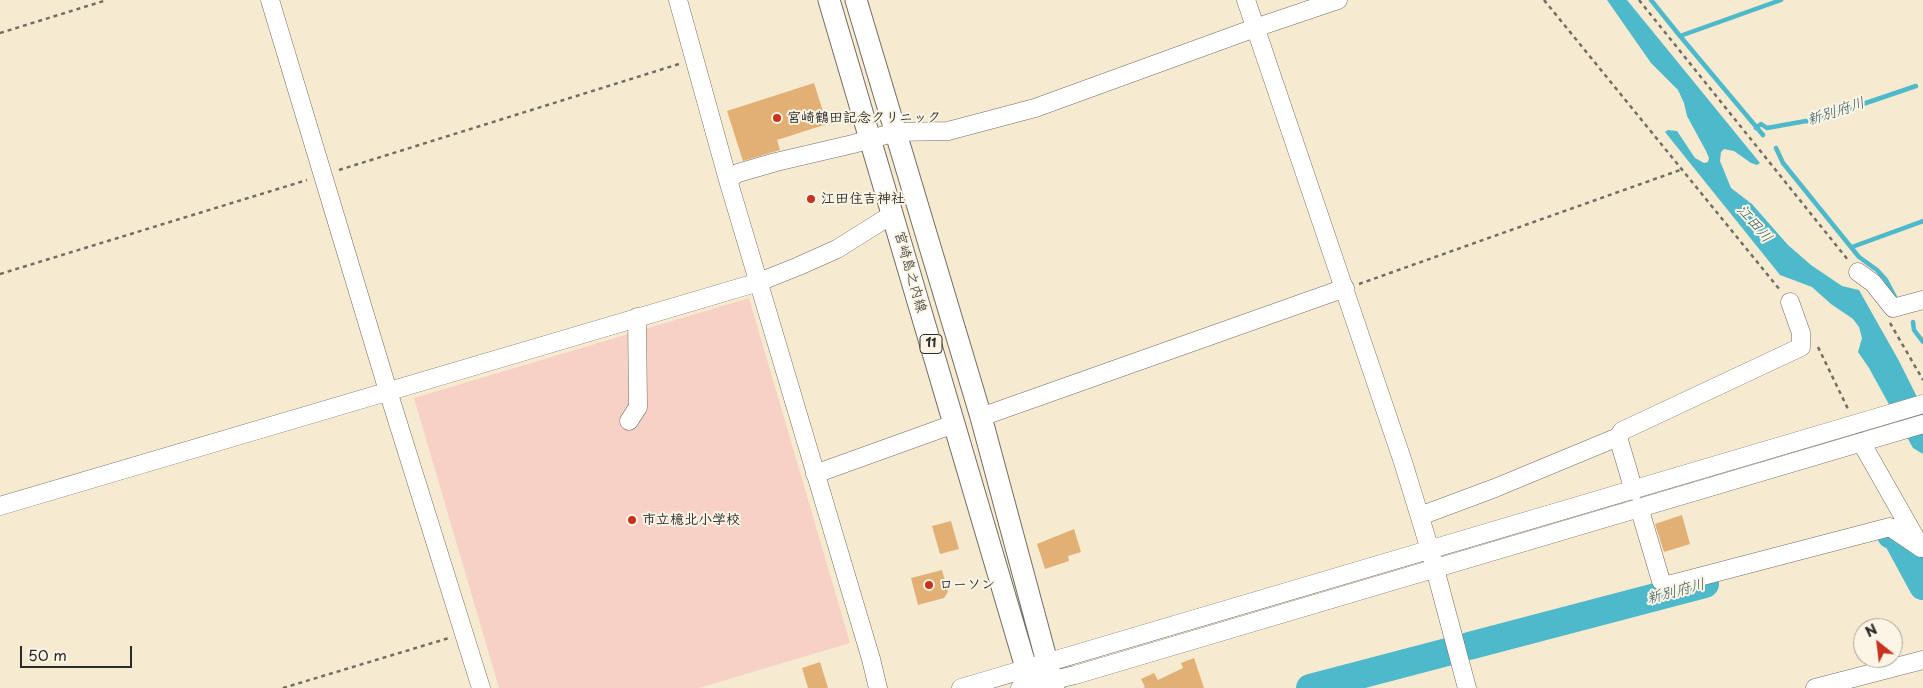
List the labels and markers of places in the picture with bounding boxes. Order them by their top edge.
place label: 宮崎鶴田記念クリニック [787,110,941,126]
marker: 宮崎鶴田記念クリニック [771,112,783,124]
place label: 江田住吉神社 [821,191,905,207]
marker: 江田住吉神社 [805,193,817,205]
place label: 市立檍北小学校 [642,512,740,528]
marker: 市立檍北小学校 [626,514,638,526]
place label: ローソン [939,577,995,593]
marker: ローソン [923,579,935,591]

